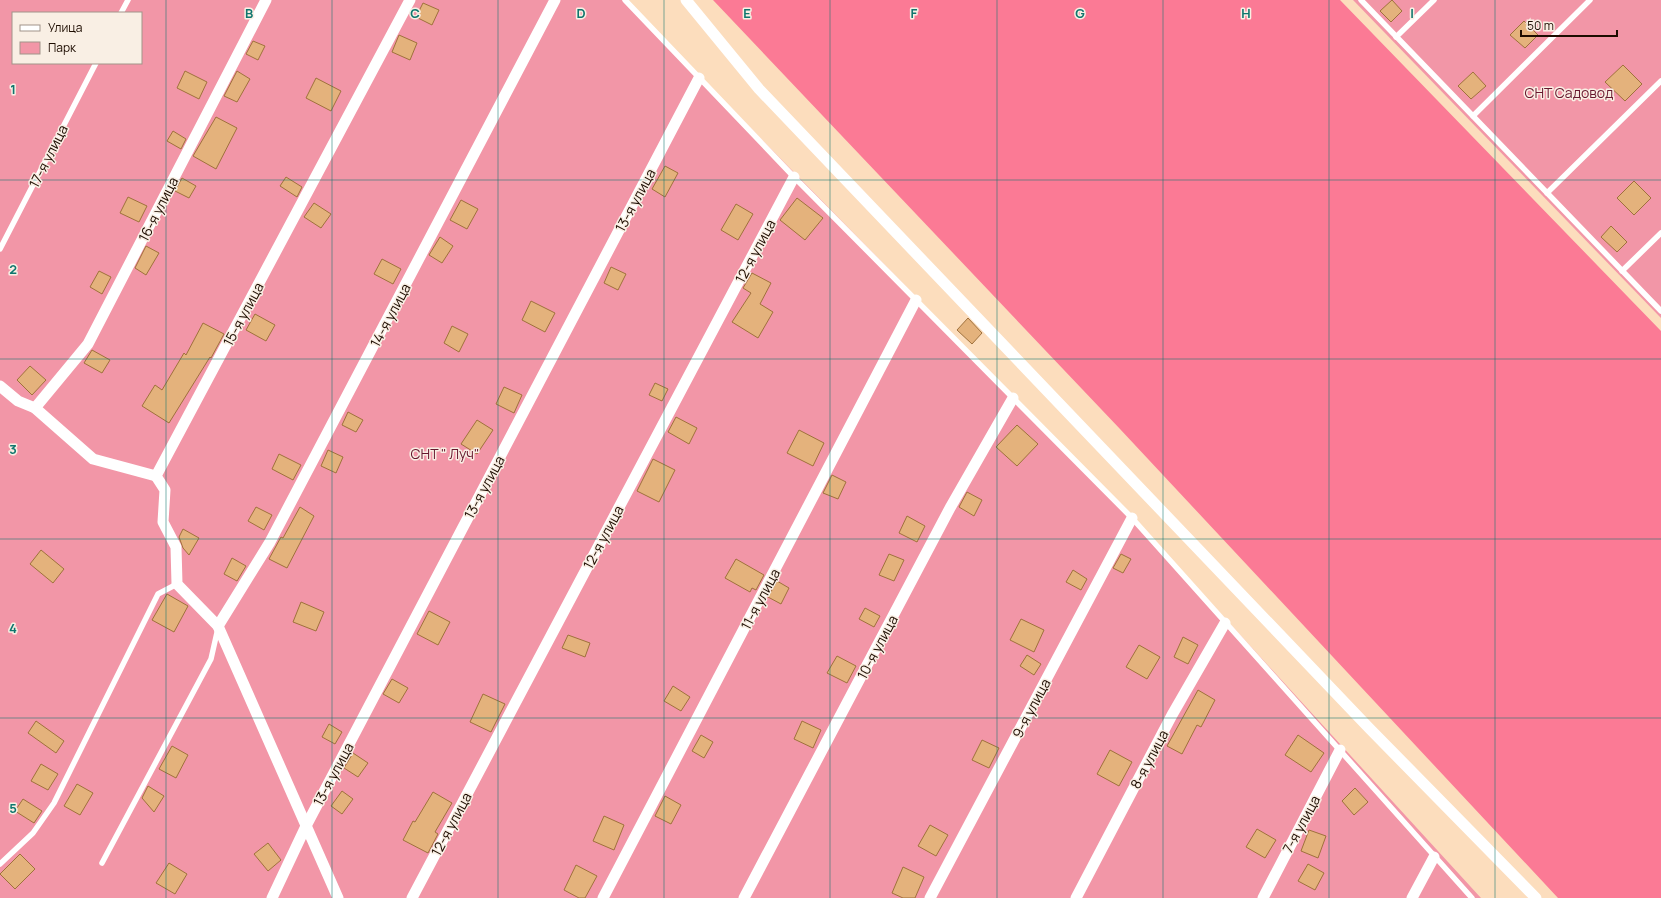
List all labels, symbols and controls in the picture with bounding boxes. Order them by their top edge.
text: B [245,4,253,22]
text: C [410,4,420,22]
text: D [576,4,586,22]
text: E [743,4,751,22]
text: F [911,4,918,22]
text: G [1075,4,1085,22]
text: H [1241,4,1251,22]
text: I [1410,4,1414,22]
legend [12,12,142,64]
scale bar [1521,12,1617,38]
text: 50 m [1527,17,1554,34]
text: Улица [48,19,82,36]
text: Парк [48,39,77,56]
text: 1 [10,80,16,98]
park label: СНТ Садовод [1525,83,1613,102]
street label: 17-я улица [24,121,72,191]
street label: 13-я улица [610,165,660,235]
street label: 16-я улица [134,173,182,245]
street label: 12-я улица [730,216,780,286]
text: 2 [9,260,17,278]
street label: 15-я улица [218,279,268,349]
street label: 14-я улица [365,280,415,350]
text: 3 [9,440,17,458]
park label: СНТ " Луч" [411,444,479,463]
street label: 13-я улица [459,452,509,522]
street label: 12-я улица [578,502,628,572]
street label: 11-я улица [736,565,784,633]
street label: 10-я улица [852,612,902,682]
text: 4 [9,619,17,637]
street label: 9-я улица [1007,675,1055,741]
street label: 8-я улица [1126,726,1172,792]
street label: 13-я улица [308,739,358,809]
street label: 12-я улица [426,789,476,859]
street label: 7-я улица [1278,792,1324,856]
text: 5 [9,799,17,817]

